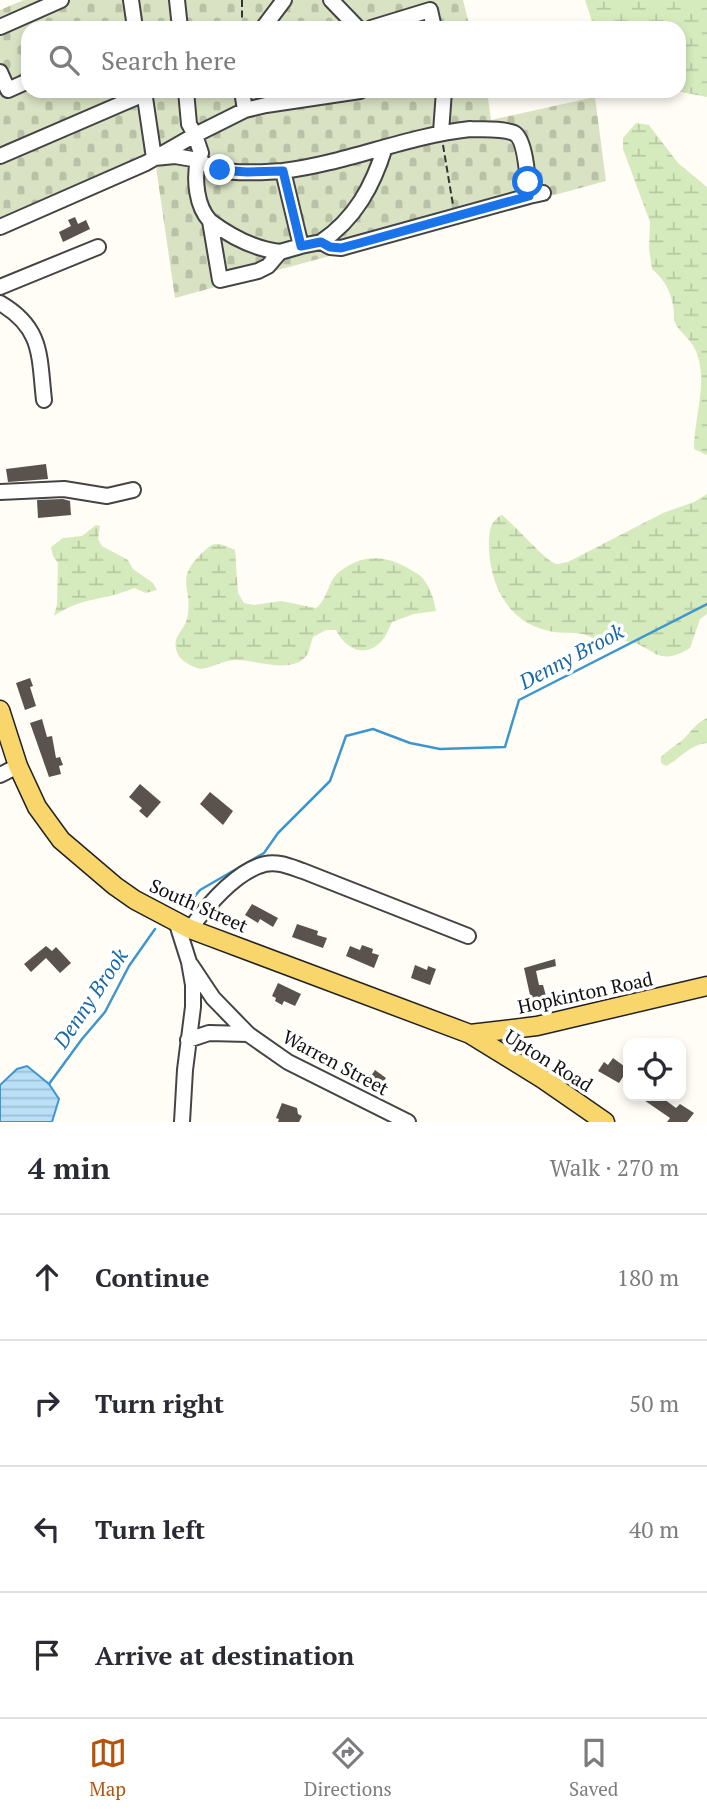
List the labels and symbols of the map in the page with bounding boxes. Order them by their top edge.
route end [204,154,235,185]
route start [512,166,543,197]
water label: Denny Brook [513,616,629,696]
street label: South Street [146,872,252,938]
water label: Denny Brook [46,942,134,1054]
street label: Hopkinton Road [515,965,655,1019]
street label: Upton Road [500,1023,598,1097]
street label: Warren Street [279,1024,393,1100]

